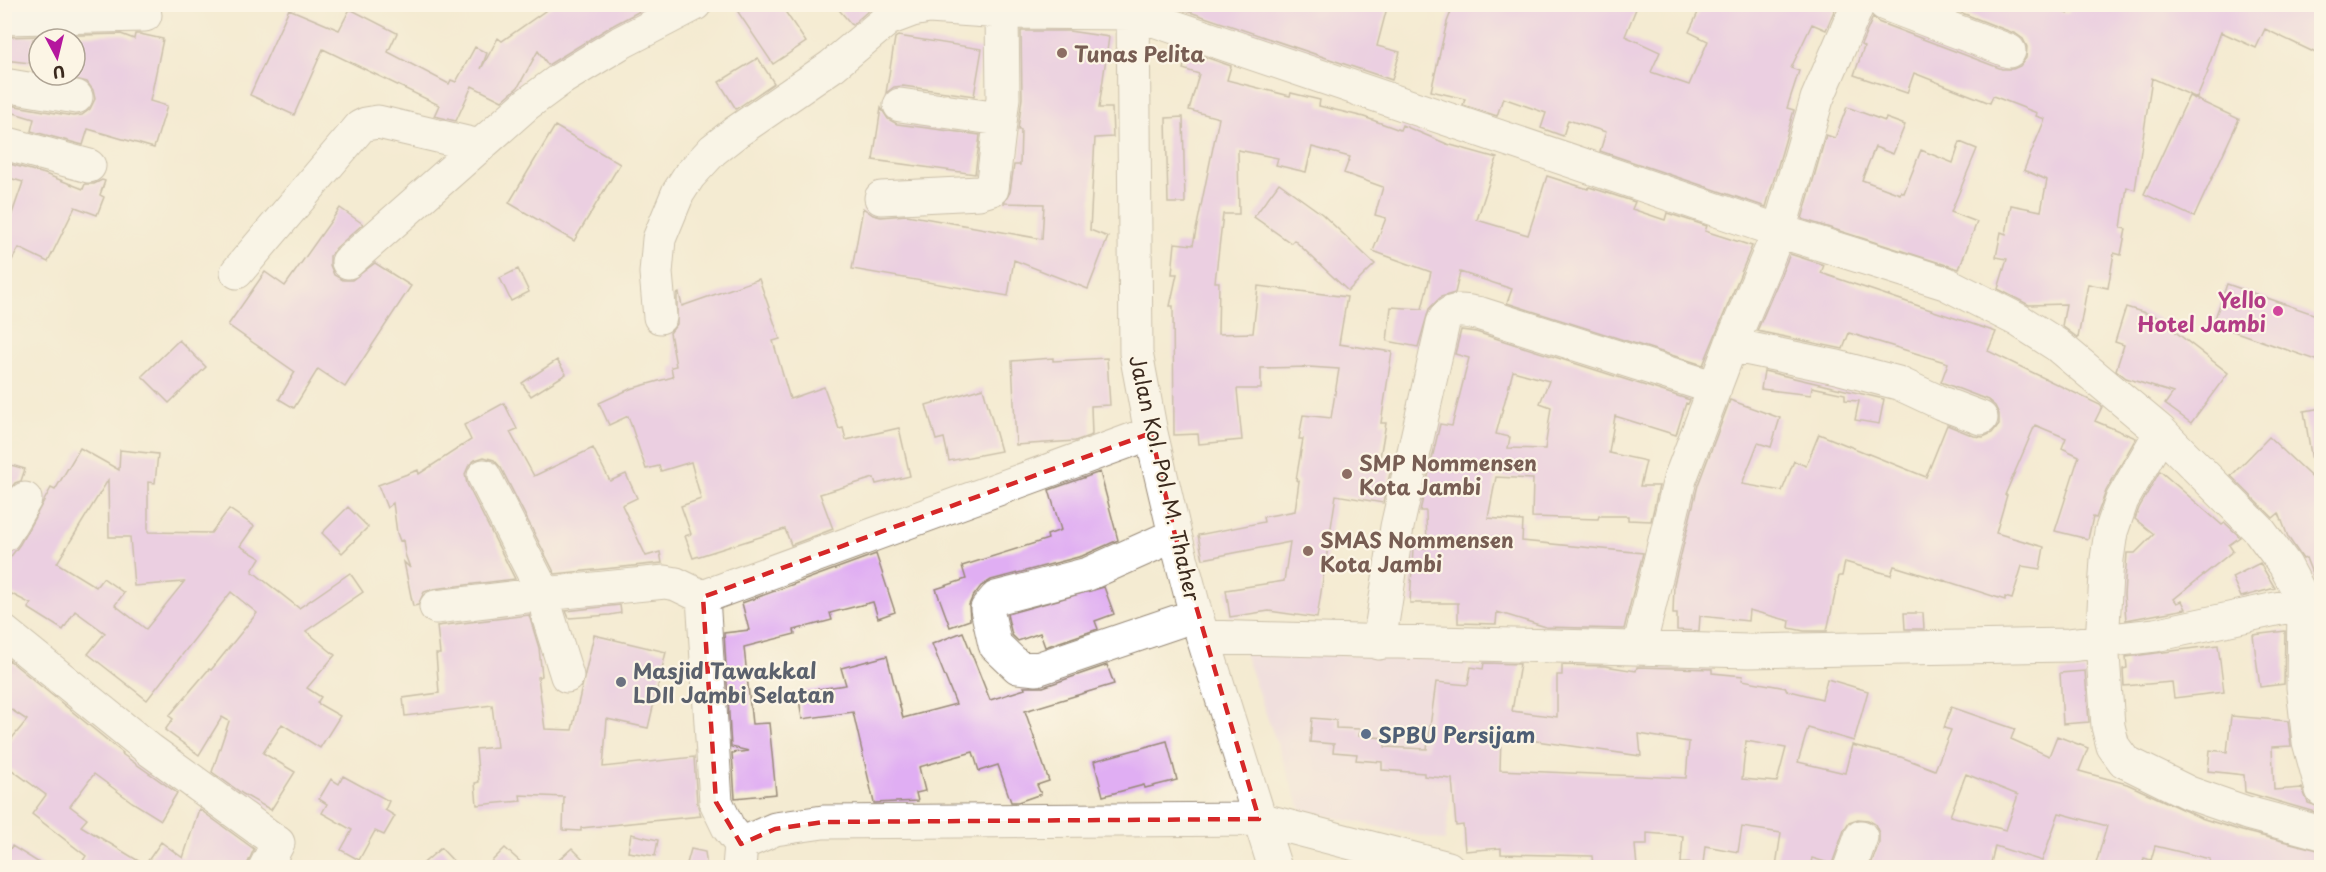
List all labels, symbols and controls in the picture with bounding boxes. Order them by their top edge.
north arrow [27,27,87,87]
place label: Tunas Pelita [1074,37,1205,69]
marker: Tunas Pelita [1055,46,1069,60]
text: U [51,60,66,86]
place label: Yello Hotel Jambi [2137,283,2266,339]
marker: Yello Hotel Jambi [2271,304,2285,318]
street label: Jalan Kol. Pol. M. Thaher [1122,352,1210,605]
place label: SMP Nommensen Kota Jambi [1359,446,1537,502]
marker: SMP Nommensen Kota Jambi [1340,467,1354,481]
place label: SMAS Nommensen Kota Jambi [1320,523,1514,579]
marker: SMAS Nommensen Kota Jambi [1301,544,1315,558]
place label: Masjid Tawakkal LDII Jambi Selatan [633,654,835,710]
marker: Masjid Tawakkal LDII Jambi Selatan [614,675,628,689]
place label: SPBU Persijam [1378,718,1535,750]
marker: SPBU Persijam [1359,727,1373,741]

